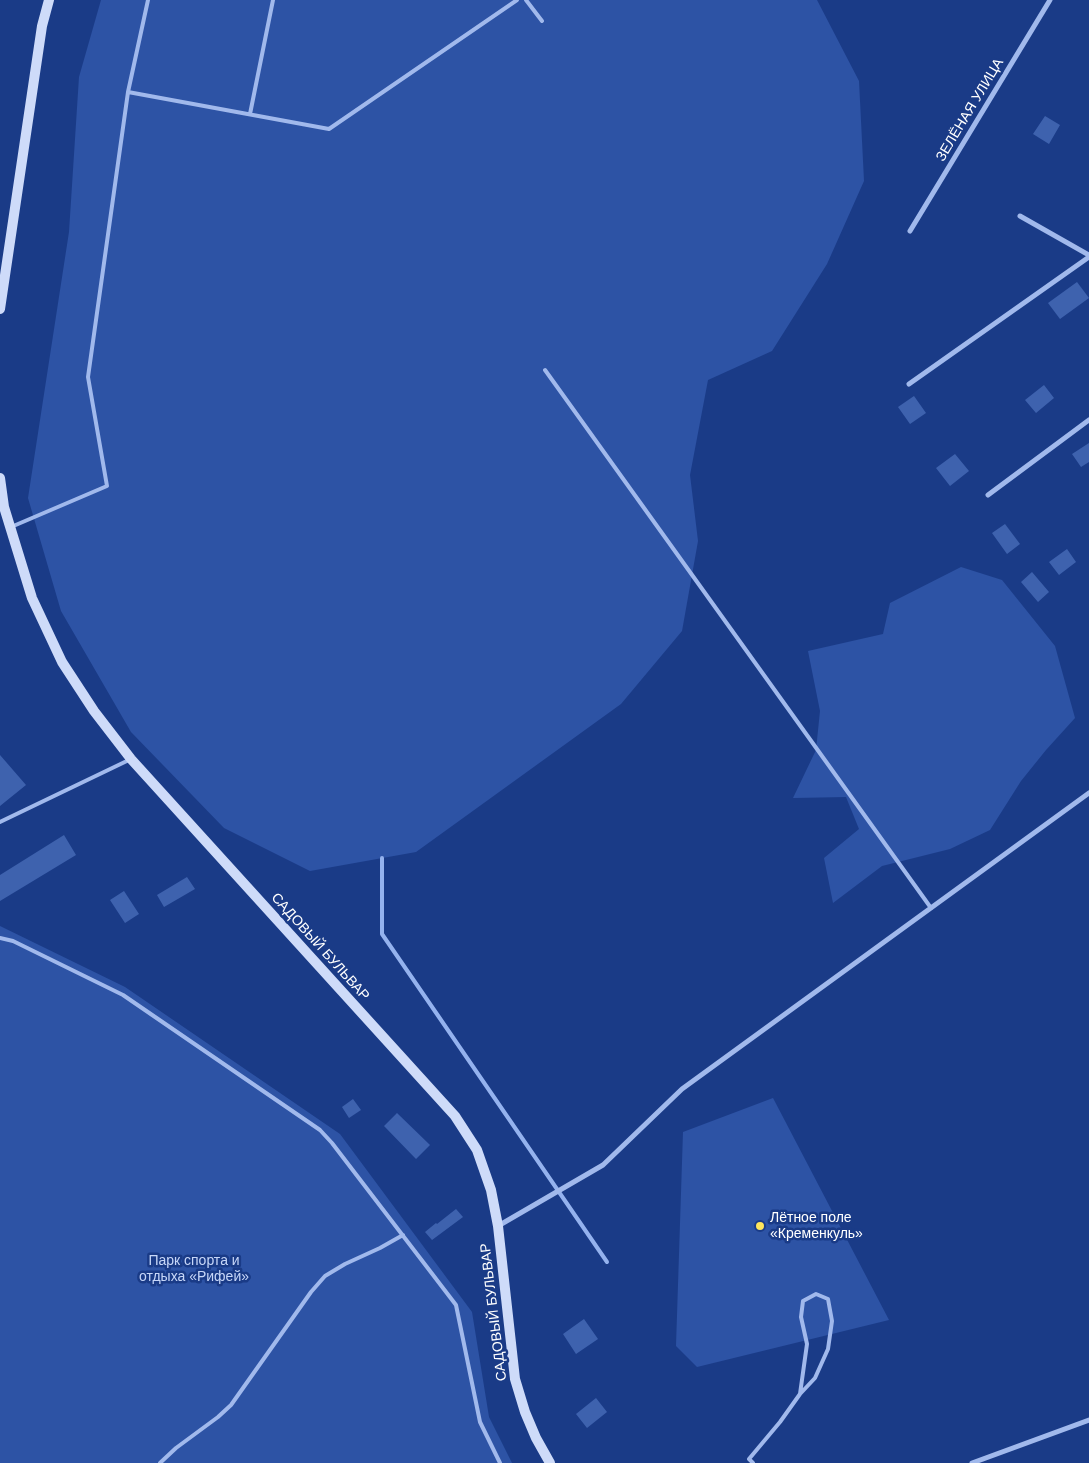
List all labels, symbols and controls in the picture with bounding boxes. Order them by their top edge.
street label: ЗЕЛЁНАЯ УЛИЦА [933,55,1007,165]
street label: САДОВЫЙ БУЛЬВАР [267,890,373,1004]
place label: Лётное поле «Кременкуль» [770,1210,863,1242]
marker: Лётное поле «Кременкуль» [754,1220,766,1232]
street label: САДОВЫЙ БУЛЬВАР [477,1242,511,1382]
park label: Парк спорта и отдыха «Рифей» [139,1253,249,1285]

